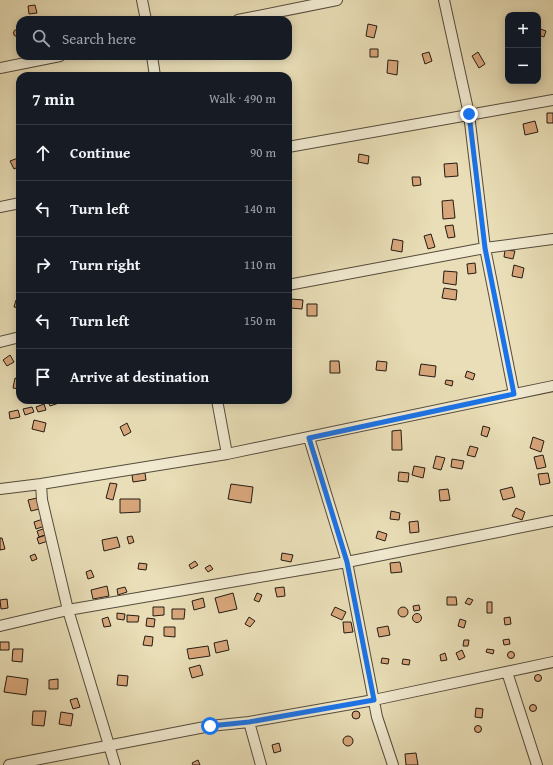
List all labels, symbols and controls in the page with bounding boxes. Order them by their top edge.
map controls [505,12,541,84]
button: + [505,12,541,48]
search box [16,16,292,60]
icon: search [30,27,52,49]
text: Search here [62,28,136,49]
button: − [505,48,541,84]
text: 7 min [32,86,74,111]
text: Walk · 490 m [209,89,276,108]
route end [460,105,478,123]
icon: ahead [32,142,54,164]
text: Continue [70,142,131,163]
text: 90 m [250,143,276,162]
icon: left [32,198,54,220]
text: Turn left [70,198,129,219]
text: 140 m [244,199,276,218]
icon: right [32,254,54,276]
text: Turn right [70,254,141,275]
text: 110 m [244,255,276,274]
icon: left [32,310,54,332]
text: Turn left [70,310,129,331]
text: 150 m [244,311,276,330]
icon: arrive [32,366,54,388]
text: Arrive at destination [70,366,209,387]
route start [201,717,219,735]

